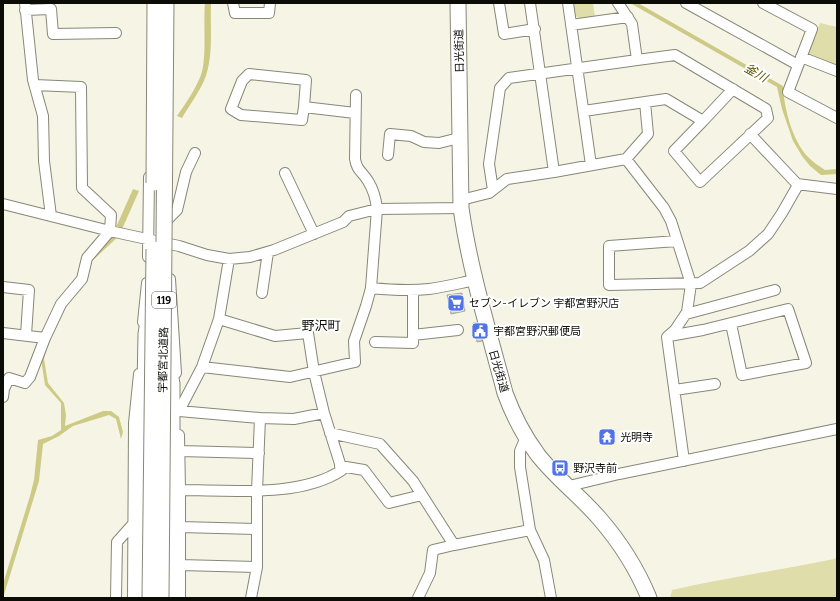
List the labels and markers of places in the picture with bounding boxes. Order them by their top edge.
supermarket icon: セブン-イレブン 宇都宮野沢店 [446,293,466,313]
place label: セブン-イレブン 宇都宮野沢店 [469,297,619,310]
public building icon: 宇都宮野沢郵便局 [470,321,490,341]
place label: 宇都宮野沢郵便局 [493,325,581,338]
temple icon: 光明寺 [597,427,617,447]
place label: 光明寺 [620,431,653,444]
bus stop icon: 野沢寺前 [550,458,570,478]
place label: 野沢寺前 [573,462,617,475]

